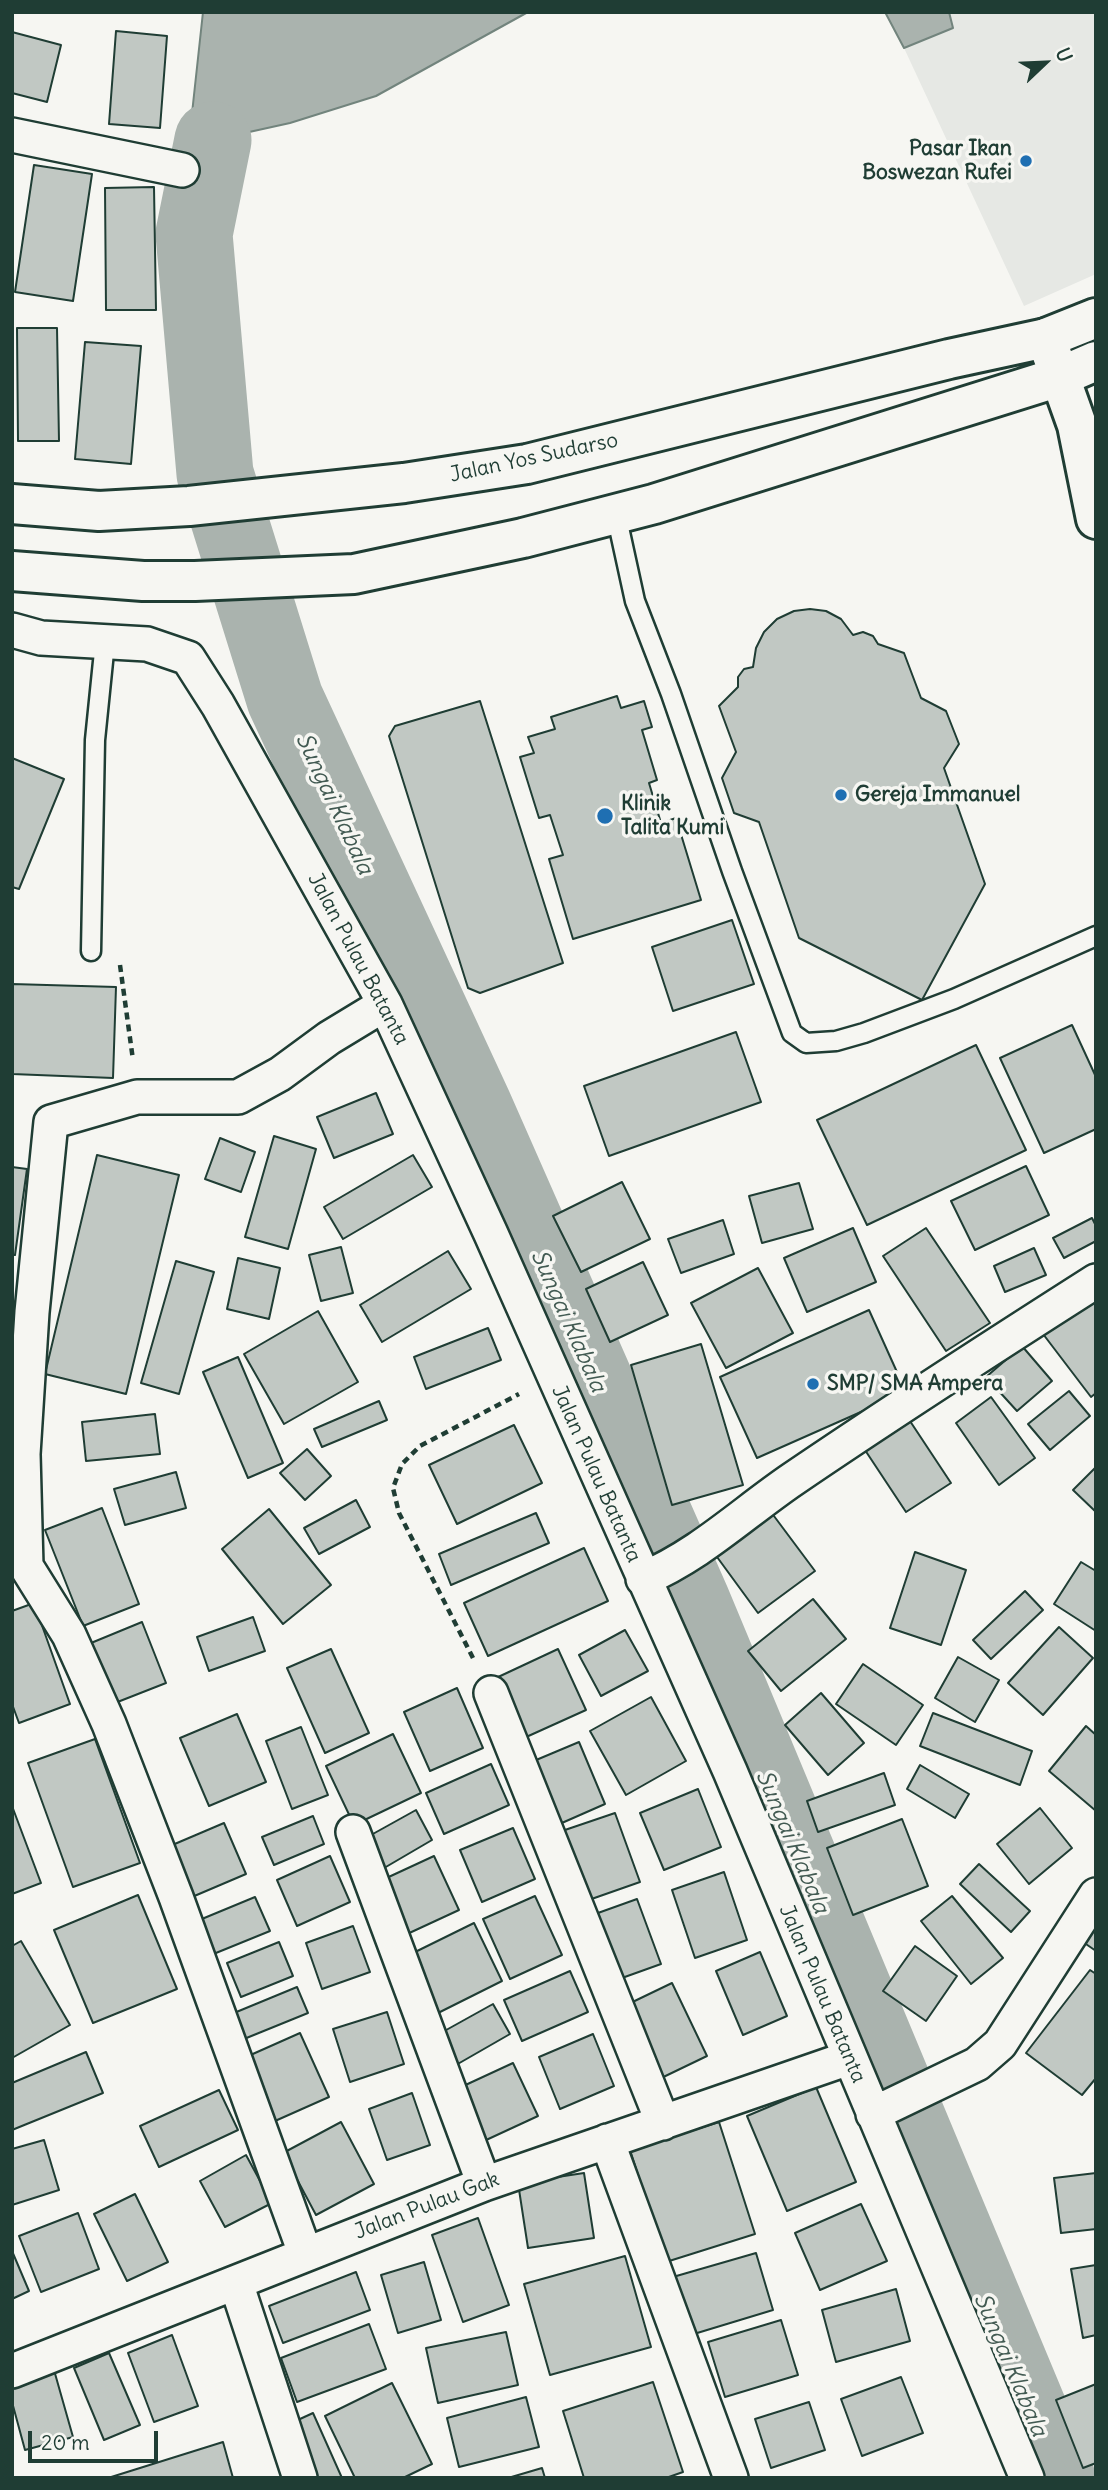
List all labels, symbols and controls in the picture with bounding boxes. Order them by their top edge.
north arrow [1010,28,1080,98]
text: U [1051,44,1078,65]
place label: Pasar Ikan Boswezan Rufei [862,136,1012,186]
marker: Pasar Ikan Boswezan Rufei [1018,153,1034,169]
street label: Jalan Yos Sudarso [448,428,620,488]
water label: Sungai Klabala [289,729,379,879]
place label: Gereja Immanuel [855,782,1020,808]
marker: Gereja Immanuel [833,787,849,803]
place label: Klinik Talita Kumi [621,791,724,841]
marker: Klinik Talita Kumi [595,806,615,826]
street label: Jalan Pulau Batanta [302,869,414,1049]
water label: Sungai Klabala [524,1246,612,1396]
place label: SMP/ SMA Ampera [827,1371,1003,1397]
marker: SMP/ SMA Ampera [805,1376,821,1392]
street label: Jalan Pulau Batanta [546,1382,646,1566]
water label: Sungai Klabala [749,1766,835,1918]
street label: Jalan Pulau Batanta [773,1901,871,2087]
street label: Jalan Pulau Gak [351,2167,503,2245]
water label: Sungai Klabala [967,2289,1053,2441]
scale bar [32,2416,161,2460]
text: 20 m [41,2429,90,2456]

